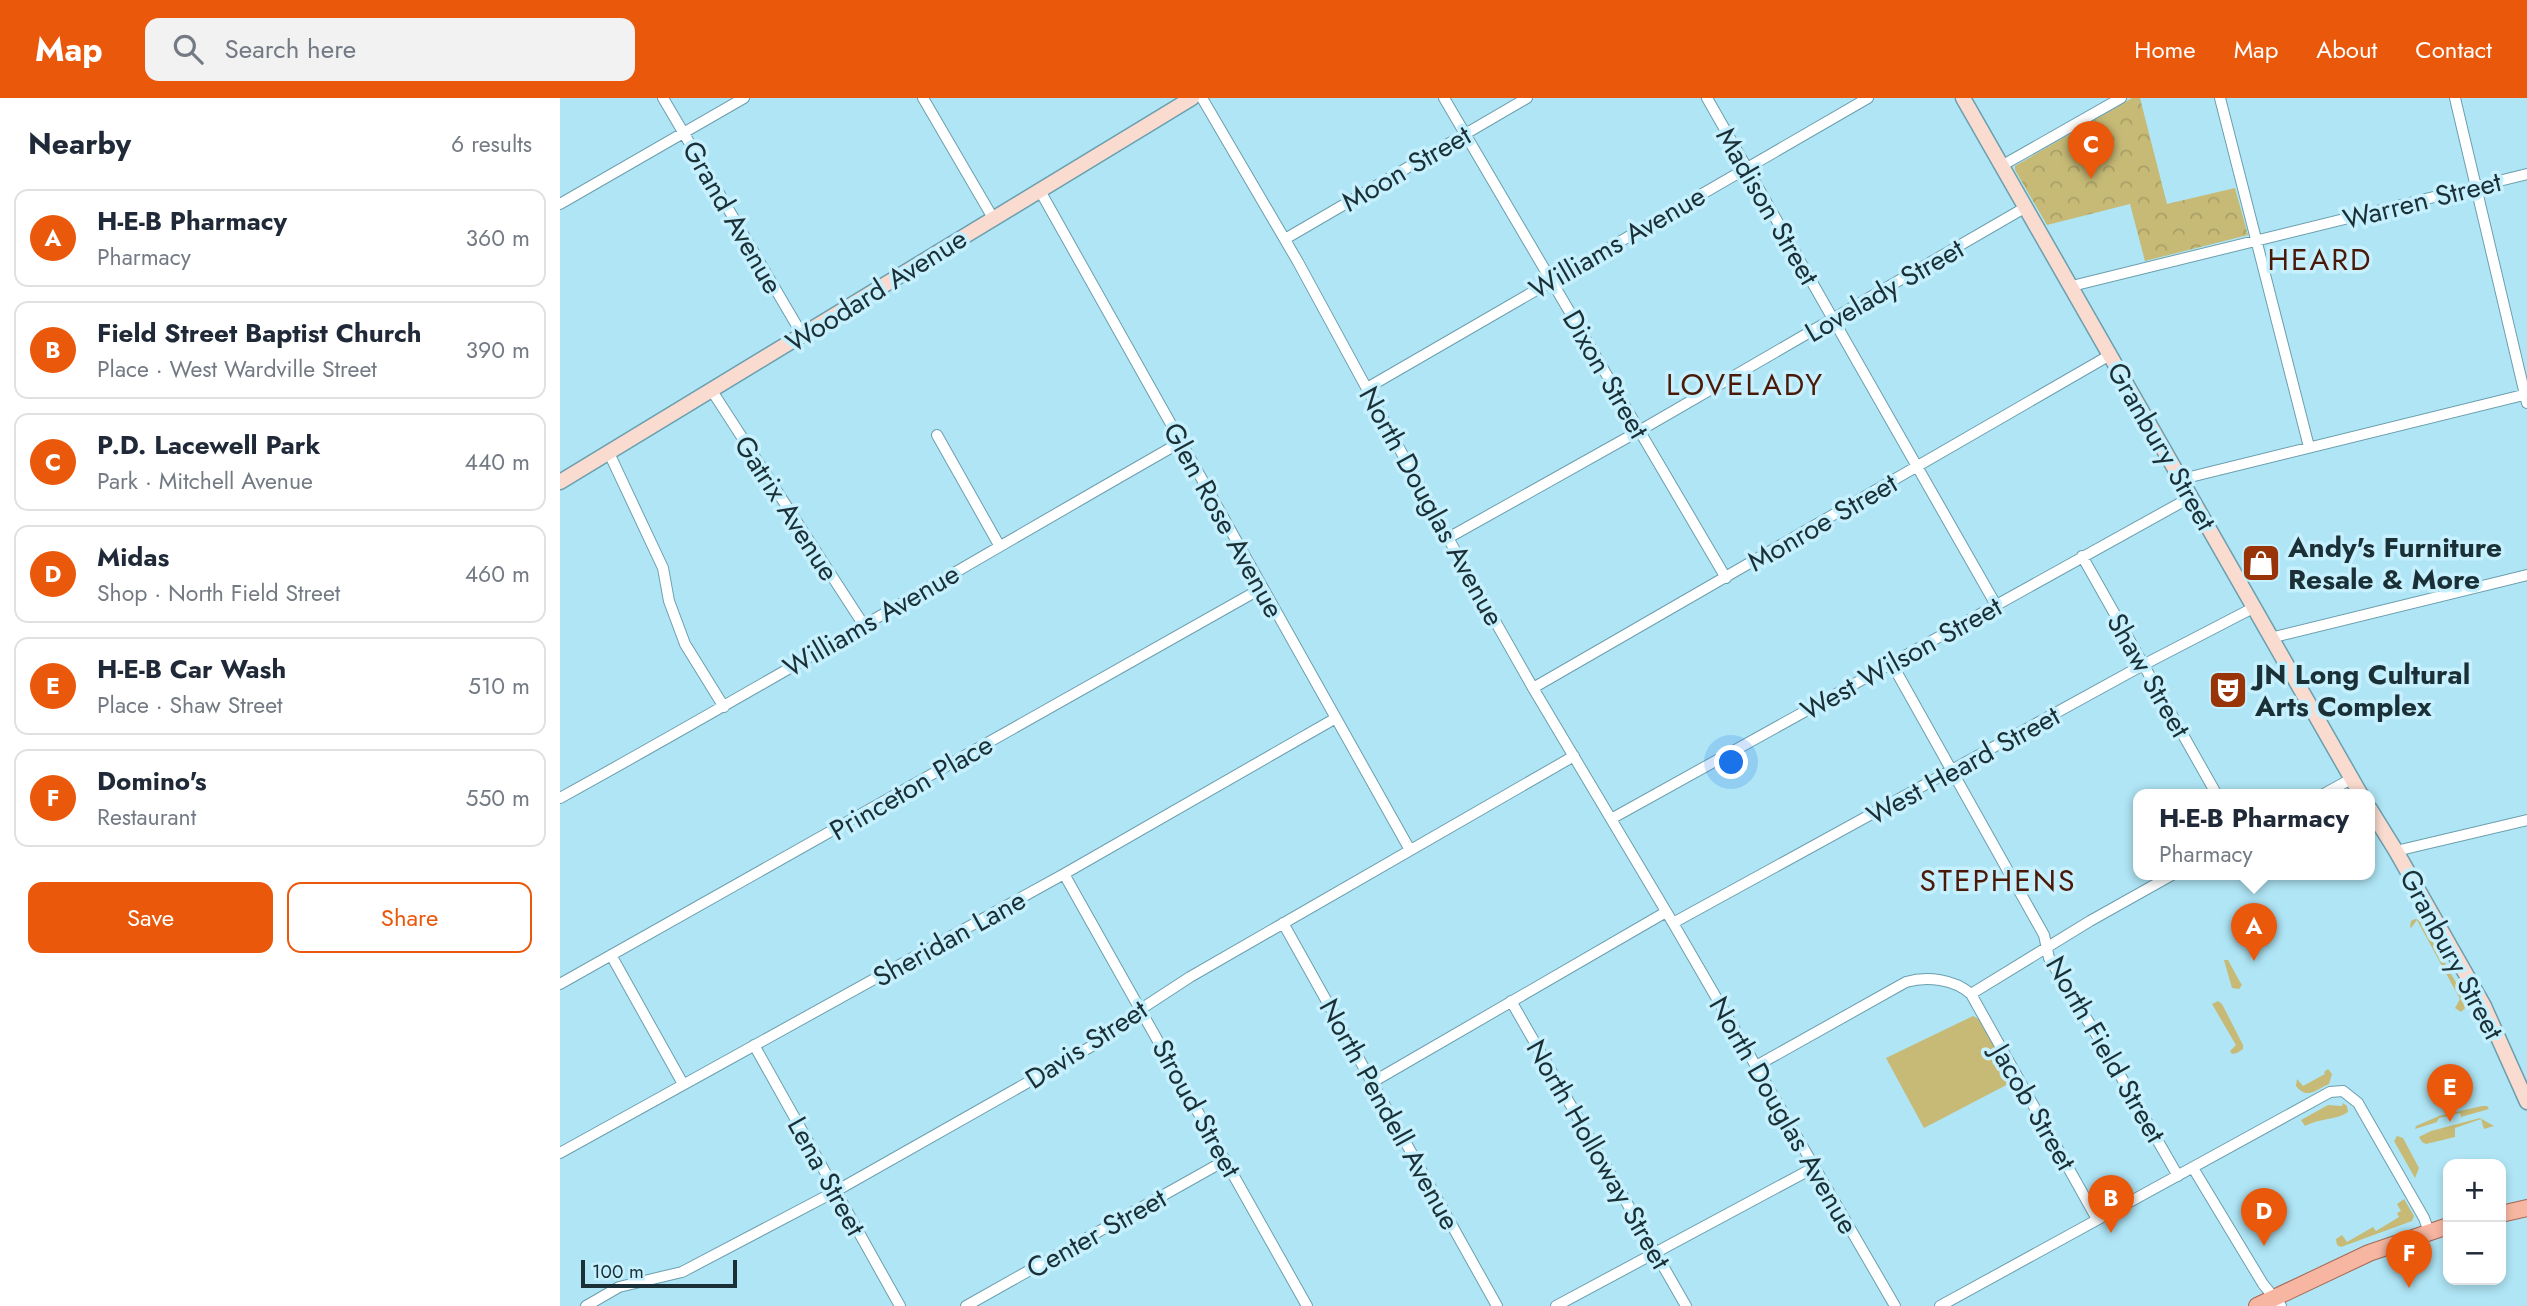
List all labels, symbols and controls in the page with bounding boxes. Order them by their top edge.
search box [145,18,635,81]
text: Map [35,26,103,73]
icon: search [169,30,207,68]
text: Search here [225,30,356,68]
text: Home [2134,32,2196,67]
text: Map [2234,32,2278,67]
text: About [2316,32,2377,67]
text: Contact [2415,32,2492,67]
street label: Moon Street [1334,115,1479,222]
street label: Madison Street [1706,120,1829,293]
pin: C [2068,121,2114,179]
text: Nearby [28,122,131,165]
text: 6 results [451,127,532,161]
street label: Grand Avenue [672,133,793,302]
street label: Warren Street [2339,161,2506,240]
street label: Williams Avenue [1522,175,1713,310]
text: H-E-B Pharmacy [97,202,287,240]
street label: Woodard Avenue [778,218,975,363]
text: A [45,221,61,255]
text: 360 m [466,221,530,255]
street label: Lovelady Street [1797,228,1971,352]
district label: HEARD [2268,238,2372,281]
text: Pharmacy [97,240,191,274]
street label: Dixon Street [1552,302,1659,447]
text: Field Street Baptist Church [97,314,422,352]
text: B [45,333,61,367]
text: 390 m [466,333,530,367]
text: Place · West Wardville Street [97,352,377,386]
street label: Granbury Street [2097,355,2226,538]
district label: LOVELADY [1666,363,1824,406]
street label: North Douglas Avenue [1349,379,1515,633]
street label: Glen Rose Avenue [1153,415,1294,625]
text: P.D. Lacewell Park [97,426,321,464]
street label: Gatrix Avenue [724,427,849,589]
text: C [45,445,61,479]
text: 440 m [465,445,530,479]
street label: Monroe Street [1740,463,1905,582]
text: Park · Mitchell Avenue [97,464,313,498]
place label: Andy's Furniture Resale & More [2287,527,2502,600]
text: Midas [97,538,169,576]
shop icon: Andy's Furniture Resale & More [2240,542,2282,584]
street label: Williams Avenue [776,553,967,688]
text: D [45,557,61,591]
text: 460 m [465,557,530,591]
text: Shop · North Field Street [97,576,340,610]
street label: West Wilson Street [1793,586,2009,731]
street label: Shaw Street [2096,605,2201,745]
text: H-E-B Car Wash [97,650,286,688]
place label: JN Long Cultural Arts Complex [2250,654,2470,727]
text: E [46,669,60,703]
text: 510 m [468,669,530,703]
theatre icon: JN Long Cultural Arts Complex [2207,669,2249,711]
text: Place · Shaw Street [97,688,283,722]
street label: West Heard Street [1859,695,2067,835]
street label: Princeton Place [822,724,1000,851]
your location [1714,745,1748,779]
text: Domino's [97,762,207,800]
text: F [47,781,59,815]
text: 550 m [465,781,530,815]
popup [2133,789,2375,880]
text: H-E-B Pharmacy [2159,799,2349,837]
text: Restaurant [97,800,196,834]
text: Pharmacy [2159,837,2253,871]
district label: STEPHENS [1920,859,2076,902]
street label: Granbury Street [2389,862,2514,1047]
street label: Sheridan Lane [865,880,1033,997]
button: Save [28,882,273,953]
button: Share [287,882,532,953]
pin: A [2231,903,2277,961]
street label: North Field Street [2035,948,2176,1151]
street label: Davis Street [1017,989,1156,1099]
street label: North Douglas Avenue [1699,989,1868,1242]
street label: North Pendell Avenue [1309,991,1470,1237]
street label: Stroud Street [1142,1032,1252,1185]
street label: North Holloway Street [1516,1032,1681,1277]
street label: Jacob Street [1979,1033,2086,1178]
pin: E [2427,1064,2473,1122]
street label: Lena Street [777,1109,876,1243]
map controls [2443,1159,2506,1285]
button: + [2443,1159,2506,1222]
pin: B [2088,1175,2134,1233]
street label: Center Street [1019,1178,1174,1289]
pin: D [2241,1188,2287,1246]
button: − [2443,1222,2506,1285]
pin: F [2386,1230,2432,1288]
scale bar [581,1257,737,1289]
text: 100 m [592,1258,644,1285]

